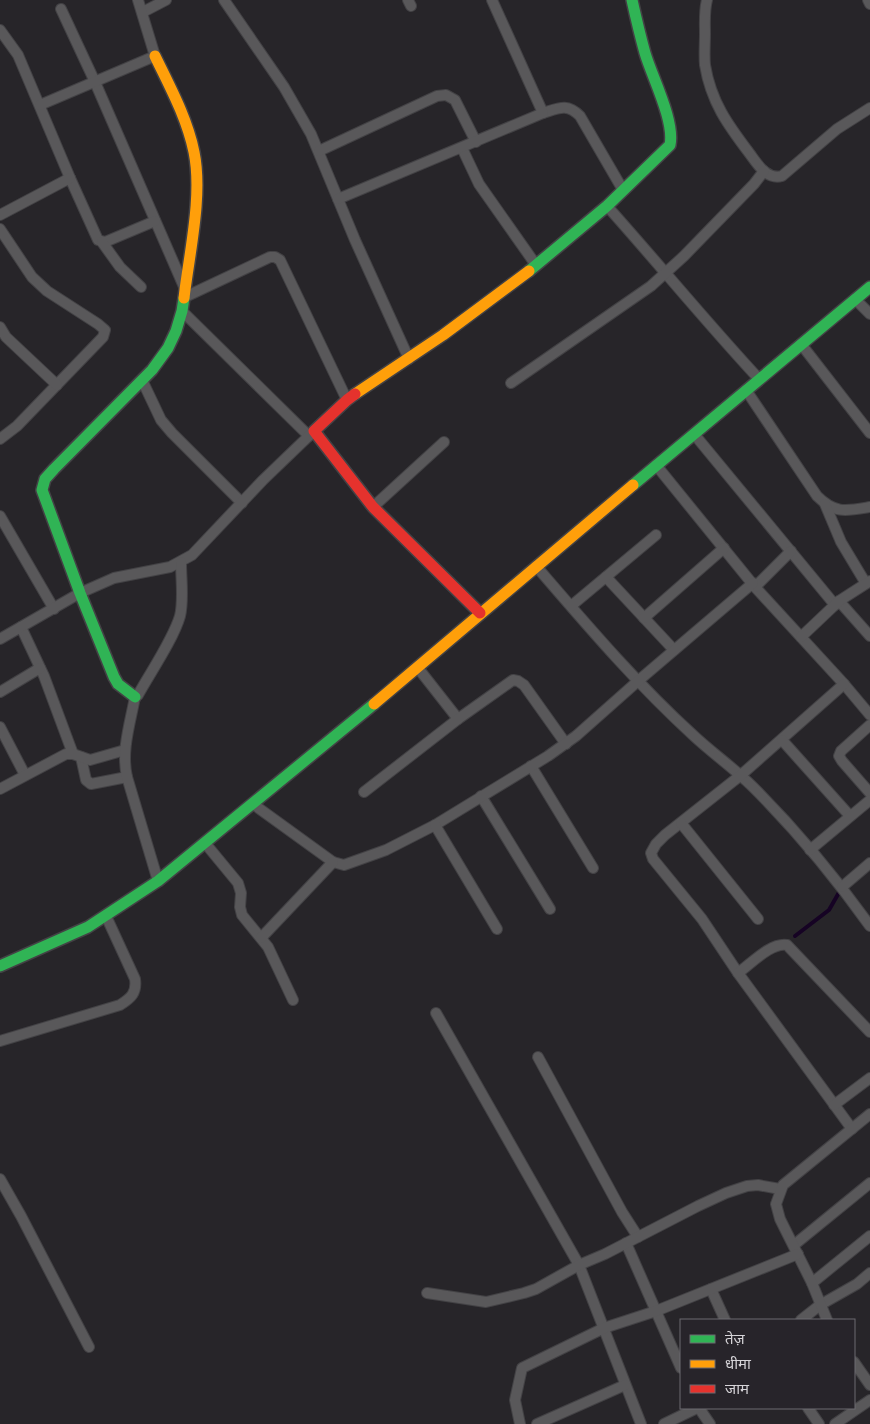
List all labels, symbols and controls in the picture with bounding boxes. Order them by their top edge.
legend [680,1319,855,1409]
text: तेज़ [725,1328,746,1349]
text: धीमा [725,1353,752,1374]
text: जाम [725,1378,750,1399]

